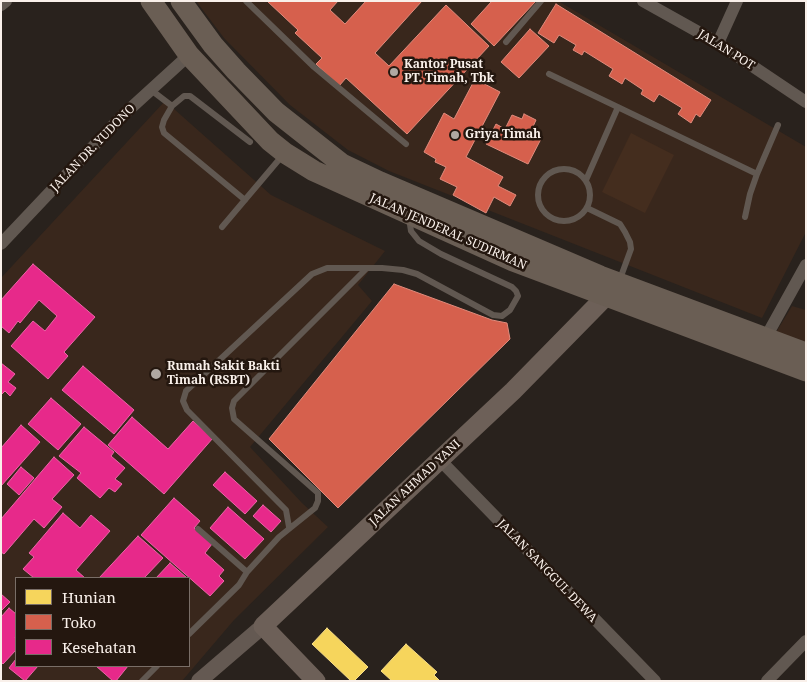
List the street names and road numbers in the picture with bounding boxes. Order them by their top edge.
street label: JALAN POT [695,27,757,73]
street label: JALAN DR. YUDONO [48,101,138,195]
street label: JALAN JENDERAL SUDIRMAN [367,191,529,273]
street label: JALAN AHMAD YANI [367,437,463,529]
street label: JALAN SANGGUL DEWA [494,517,600,625]

